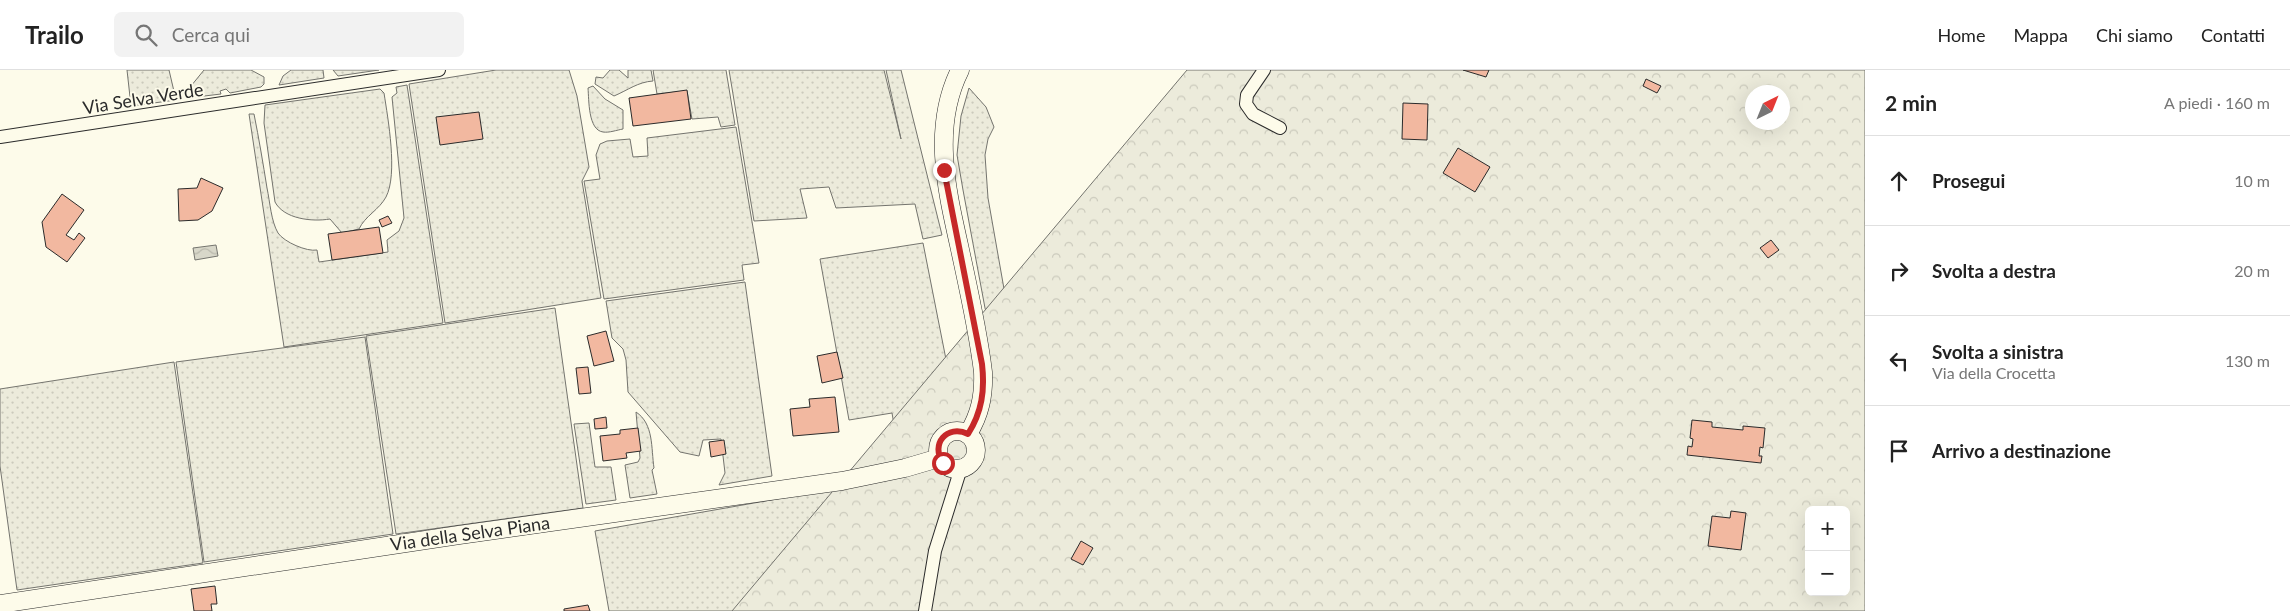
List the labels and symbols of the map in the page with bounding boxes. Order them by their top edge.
street label: Via Selva Verde [81,78,205,118]
north arrow [1745,85,1790,130]
route end [933,159,956,182]
route start [932,452,955,475]
street label: Via della Selva Piana [389,511,551,555]

